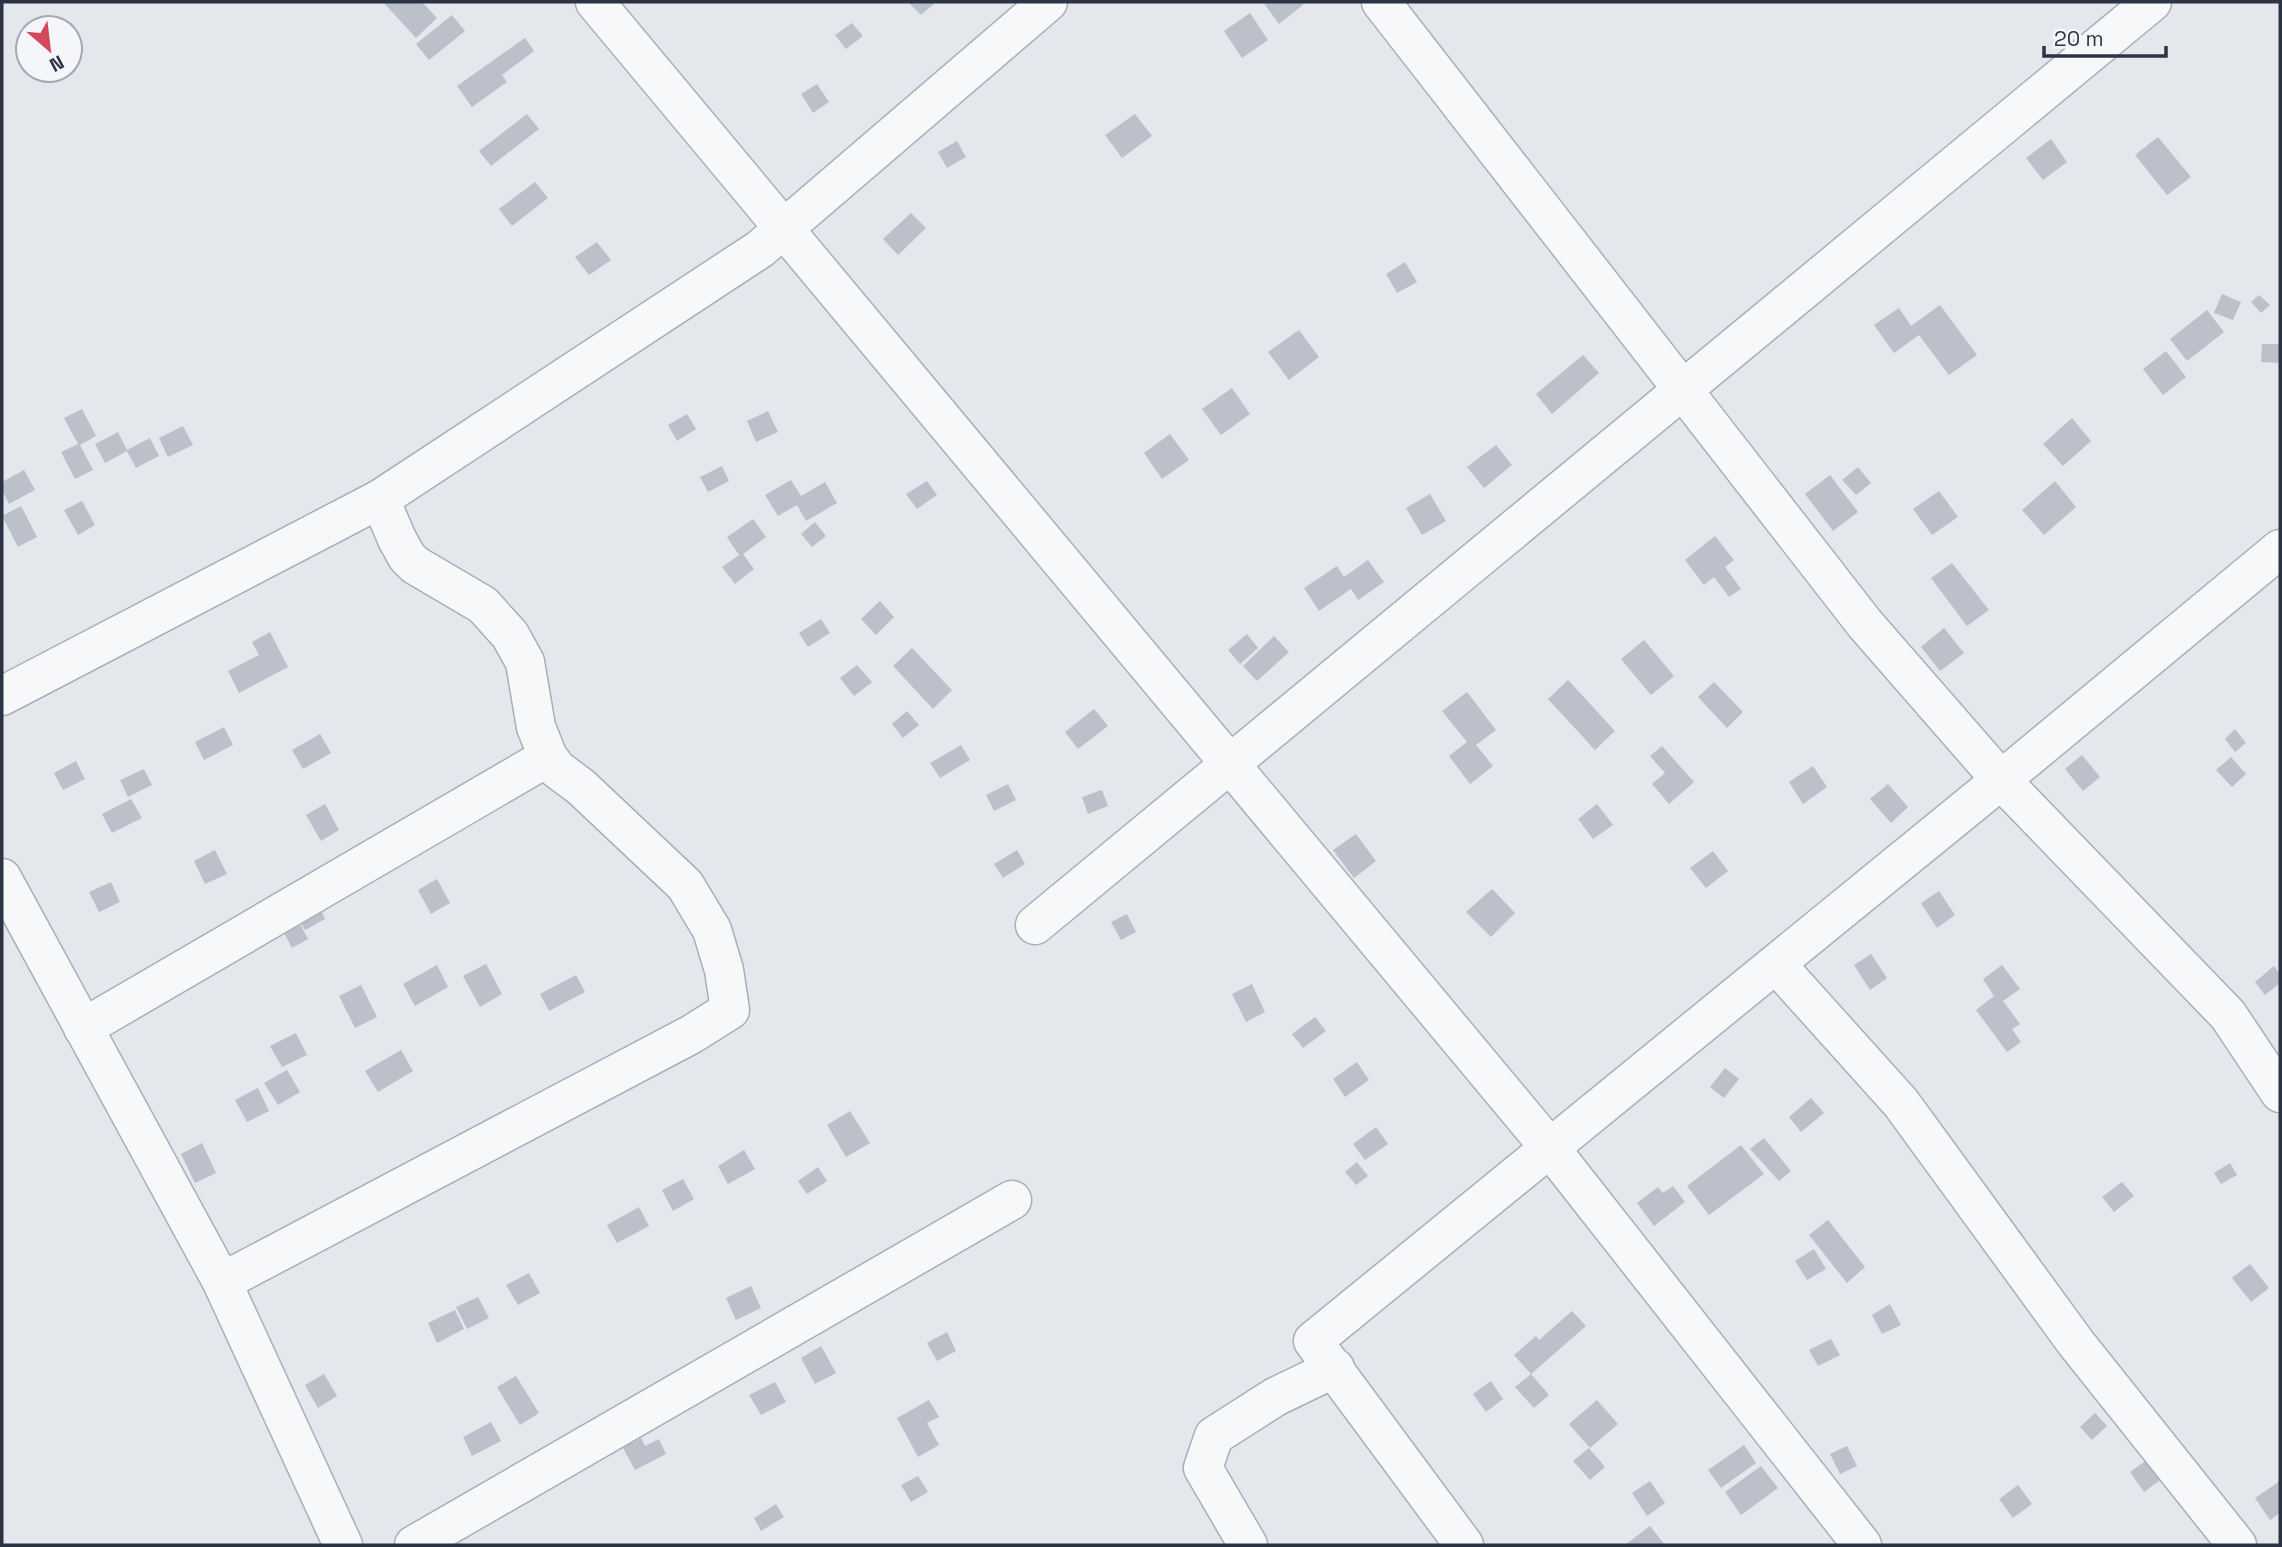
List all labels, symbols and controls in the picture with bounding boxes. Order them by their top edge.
north arrow [14,14,84,84]
scale bar [2044,14,2166,58]
text: 20 m [2054,25,2104,52]
text: N [45,50,68,78]

